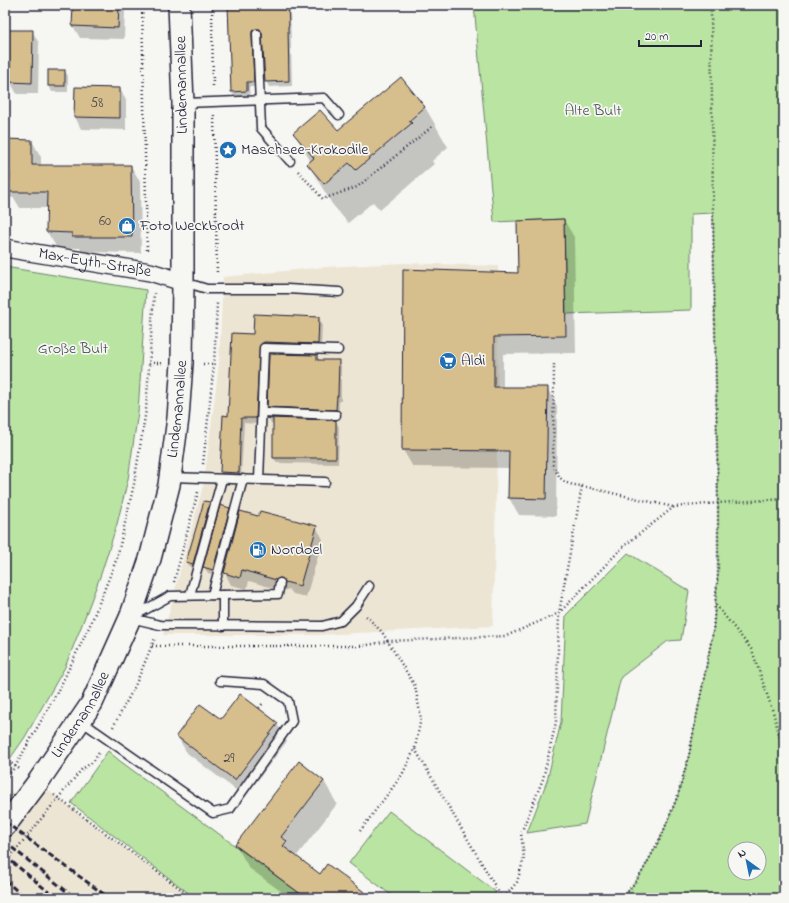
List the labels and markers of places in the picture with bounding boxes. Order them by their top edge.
place label: Maschsee-Krokodile [241,138,369,162]
place icon: Maschsee-Krokodile [218,140,238,160]
place label: Foto Weckbrodt [139,214,245,238]
shop icon: Foto Weckbrodt [117,216,137,236]
place label: Aldi [461,349,486,373]
supermarket icon: Aldi [438,351,458,371]
place label: Nordoel [271,538,323,562]
fuel station icon: Nordoel [248,540,268,560]

